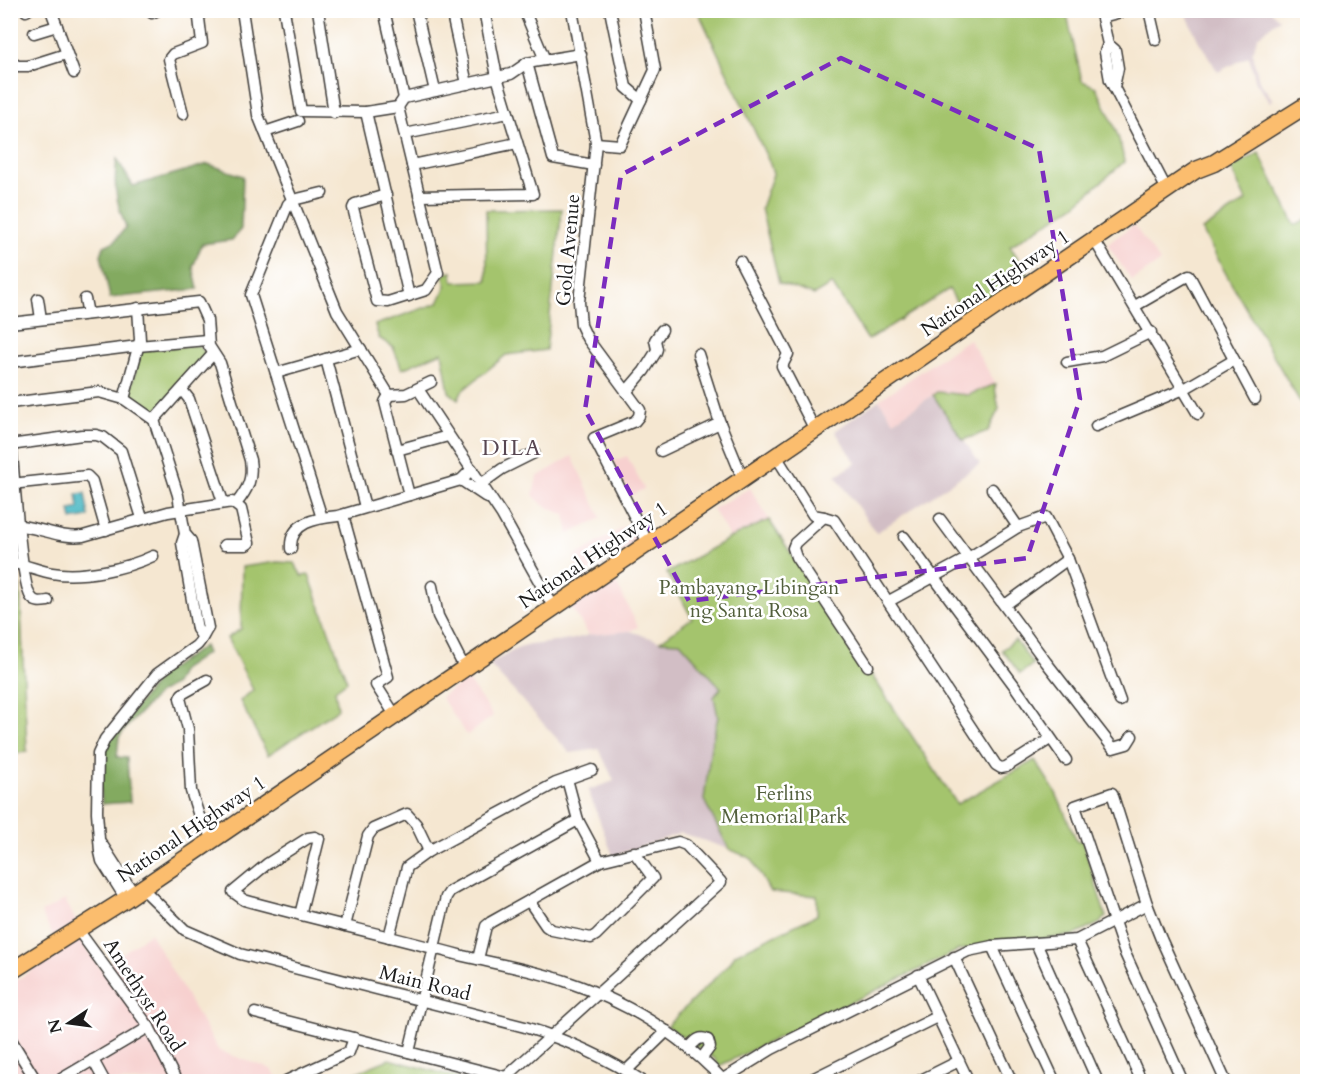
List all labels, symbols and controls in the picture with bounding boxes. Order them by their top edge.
street label: Gold Avenue [550,193,586,307]
street label: National Highway 1 [915,223,1075,343]
district label: DILA [482,433,542,463]
street label: National Highway 1 [513,495,673,615]
park label: Pambayang Libingan ng Santa Rosa [659,574,840,624]
street label: National Highway 1 [111,769,271,889]
park label: Ferlins Memorial Park [721,780,847,830]
street label: Amethyst Road [97,933,191,1057]
street label: Main Road [376,959,474,1008]
north arrow [39,993,99,1053]
text: N [43,1017,68,1035]

